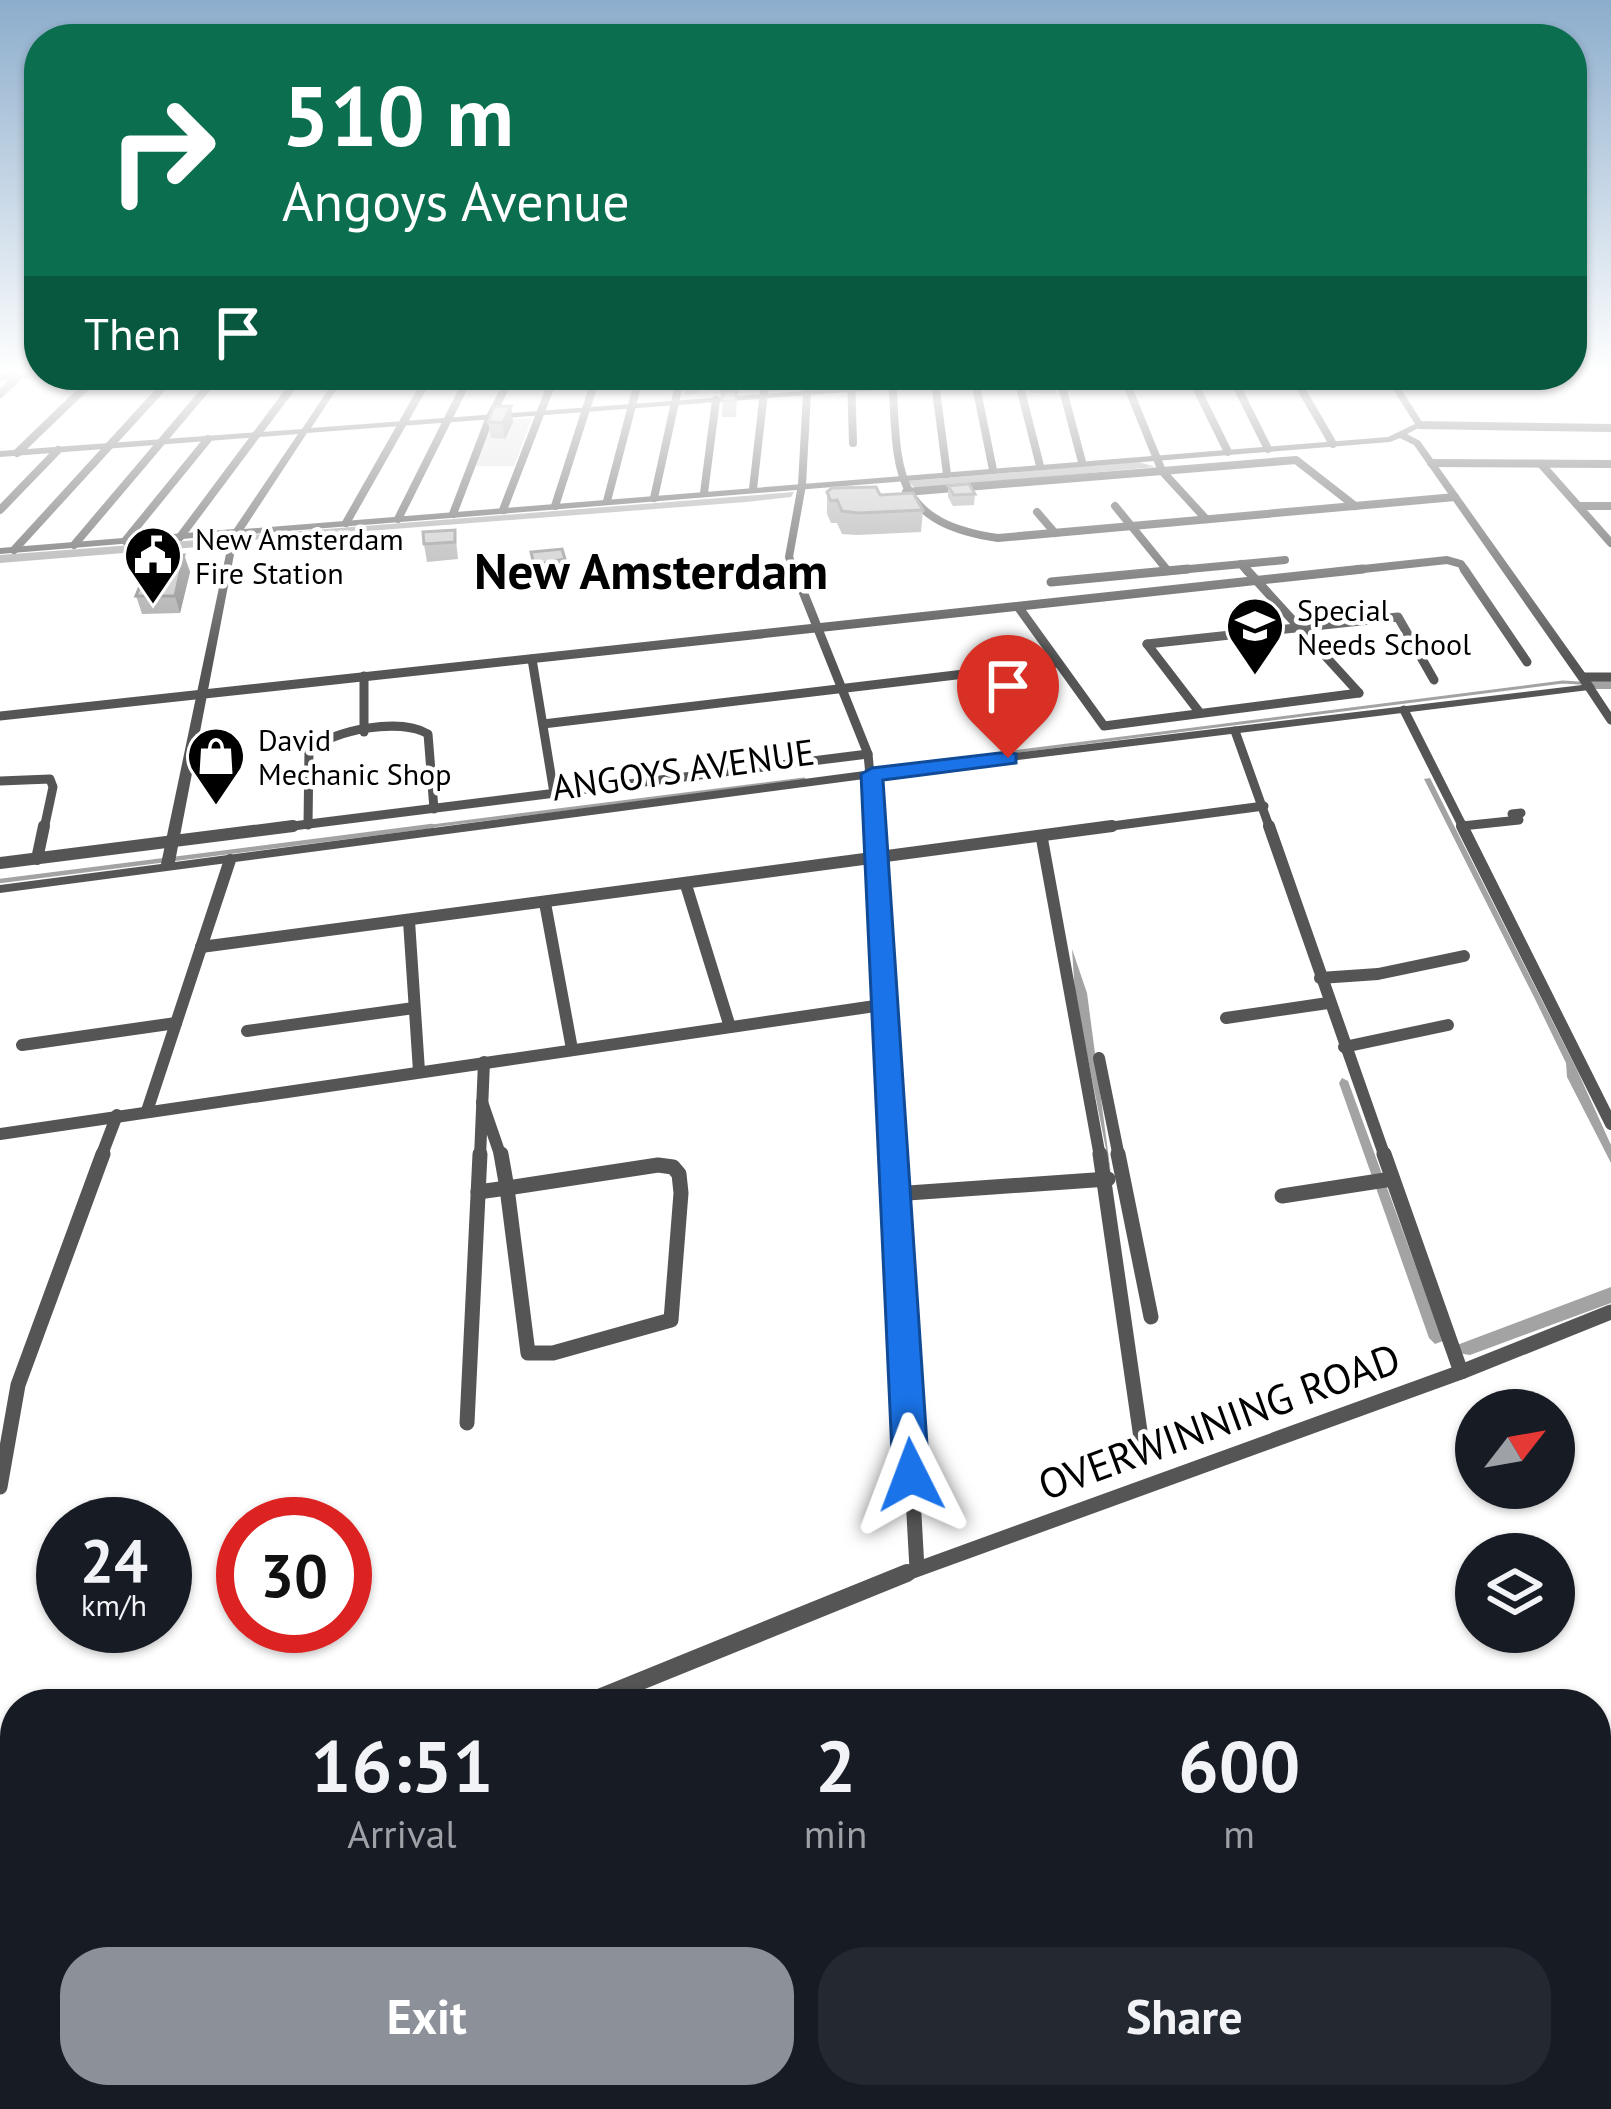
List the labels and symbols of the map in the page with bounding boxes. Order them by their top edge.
place label: New Amsterdam Fire Station [195,519,404,592]
public building icon: New Amsterdam Fire Station [122,524,184,606]
district label: New Amsterdam [474,537,828,603]
place label: Special Needs School [1297,590,1471,663]
school or university icon: Special Needs School [1224,595,1286,677]
pin [957,635,1059,758]
place label: David Mechanic Shop [258,720,451,793]
shop icon: David Mechanic Shop [185,725,247,807]
street label: ANGOYS AVENUE [549,727,817,811]
street label: OVERWINNING ROAD [1031,1330,1407,1512]
north arrow [1455,1389,1575,1509]
position arrow [848,1412,974,1538]
speed limit sign: 30 [216,1497,372,1653]

